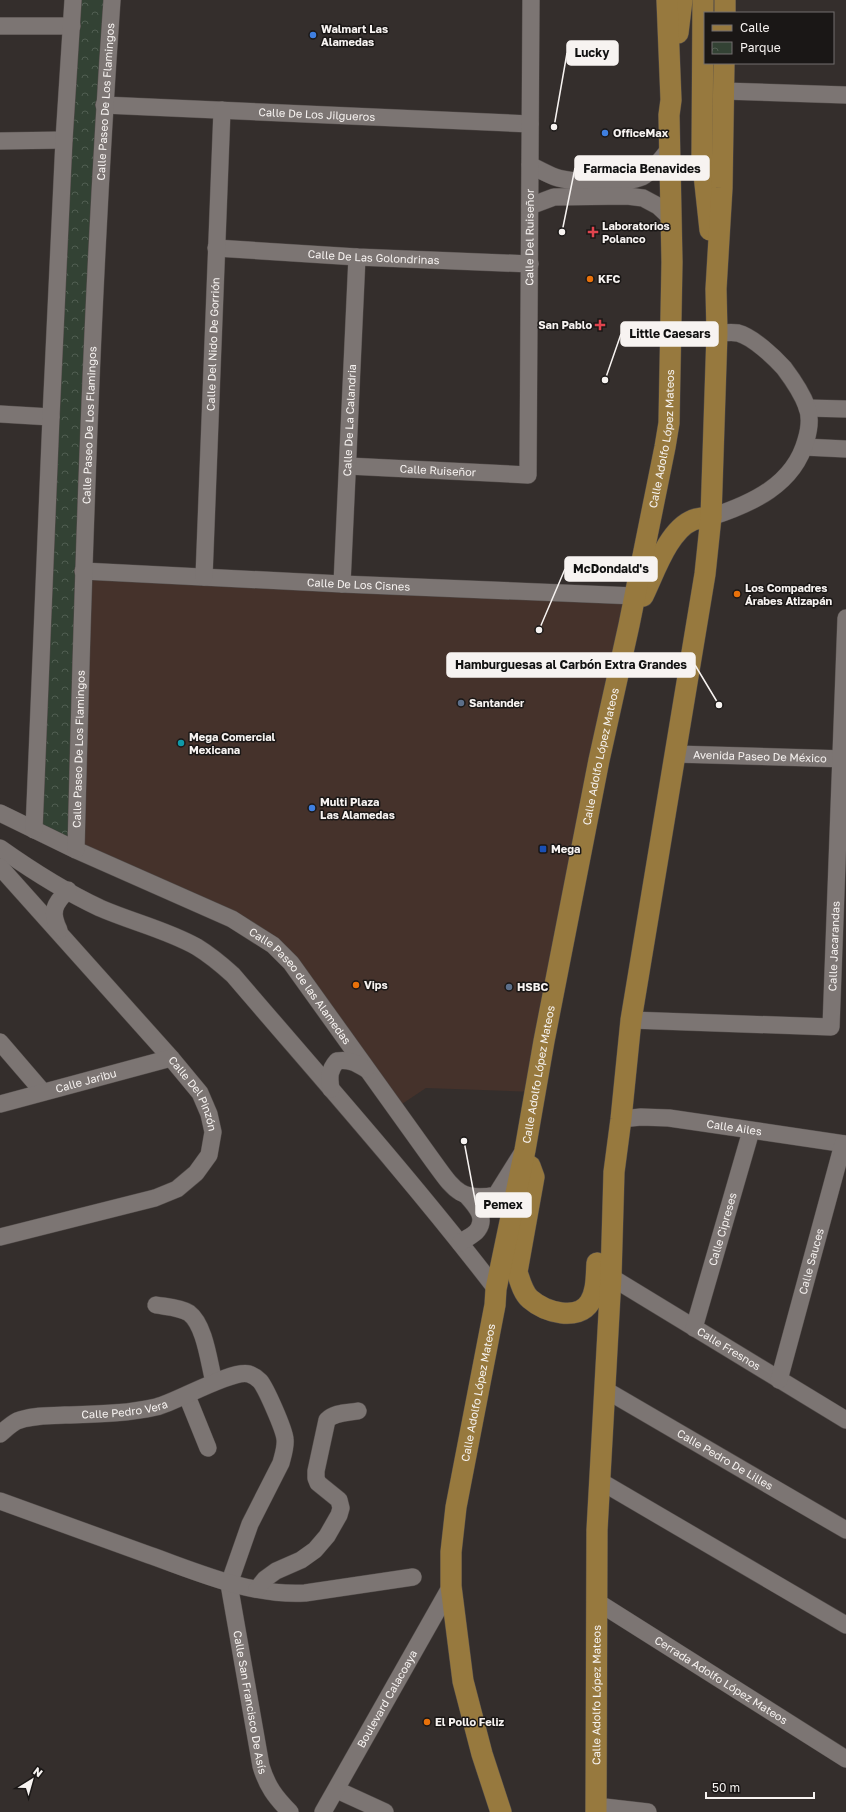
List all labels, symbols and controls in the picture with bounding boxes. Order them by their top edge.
legend [704,12,834,64]
text: Calle [740,20,770,35]
street label: Calle Paseo De Los Flamingos [94,22,116,181]
place label: Walmart Las Alamedas [321,22,388,48]
marker: Walmart Las Alamedas [308,30,318,40]
text: Parque [740,40,781,55]
callout: Lucky [567,41,618,65]
text: Lucky [574,45,610,60]
street label: Calle De Los Jilgueros [258,105,376,123]
place label: OfficeMax [613,126,669,139]
marker: OfficeMax [600,128,610,138]
callout: Farmacia Benavides [575,156,709,180]
text: Farmacia Benavides [583,161,701,176]
street label: Calle Del Ruiseñor [522,188,536,286]
place label: Laboratorios Polanco [602,219,670,245]
marker: Laboratorios Polanco [587,226,599,238]
street label: Calle De Las Golondrinas [308,247,440,266]
place label: KFC [598,272,621,285]
marker: KFC [585,274,595,284]
street label: Calle Del Nido De Gorrión [203,277,222,411]
place label: San Pablo [538,318,592,331]
marker: San Pablo [595,320,605,330]
callout: Little Caesars [621,322,718,346]
text: Little Caesars [629,326,711,341]
street label: Calle Paseo De Los Flamingos [79,346,98,504]
street label: Calle De La Calandria [340,364,358,477]
street label: Calle Adolfo López Mateos [646,369,676,509]
street label: Calle Ruiseñor [399,462,477,478]
callout: McDondald's [565,557,657,581]
text: McDondald's [573,561,649,576]
street label: Calle De Los Cisnes [307,575,411,593]
place label: Los Compadres Árabes Atizapán [745,581,833,607]
marker: Los Compadres Árabes Atizapán [732,589,742,599]
callout: Hamburguesas al Carbón Extra Grandes [447,653,695,677]
text: Hamburguesas al Carbón Extra Grandes [455,657,687,672]
street label: Calle Paseo De Los Flamingos [70,670,87,828]
street label: Calle Adolfo López Mateos [579,686,621,826]
place label: Santander [469,696,525,709]
marker: Santander [456,698,466,708]
place label: Mega Comercial Mexicana [189,730,276,756]
marker: Mega Comercial Mexicana [176,738,186,748]
street label: Avenida Paseo De México [693,748,827,764]
place label: Multi Plaza Las Alamedas [320,795,395,821]
marker: Multi Plaza Las Alamedas [307,803,317,813]
place label: Mega [551,842,580,855]
marker: Mega [538,844,548,854]
street label: Calle Jacarandas [825,901,842,992]
street label: Calle Paseo de las Alamedas [247,925,354,1047]
place label: Vips [364,978,388,991]
marker: Vips [351,980,361,990]
place label: HSBC [517,980,548,993]
marker: HSBC [504,982,514,992]
street label: Calle Adolfo López Mateos [519,1004,557,1144]
street label: Calle Del Pinzón [166,1053,220,1132]
street label: Calle Jaribu [54,1066,118,1095]
street label: Calle Ailes [706,1117,763,1138]
street label: Calle Cipreses [705,1191,739,1267]
callout: Pemex [476,1193,531,1217]
text: Pemex [483,1197,523,1212]
street label: Calle Sauces [796,1227,826,1296]
street label: Calle Adolfo López Mateos [458,1322,497,1463]
street label: Calle Fresnos [695,1324,763,1373]
street label: Calle Pedro Vera [81,1397,169,1421]
street label: Calle Pedro De Lilles [675,1426,776,1492]
street label: Calle Adolfo López Mateos [589,1625,603,1765]
street label: Calle San Francisco De Asís [231,1629,270,1776]
street label: Cerrada Adolfo López Mateos [653,1633,790,1727]
street label: Boulevard Calacoaya [354,1648,419,1750]
place label: El Pollo Feliz [435,1715,504,1728]
marker: El Pollo Feliz [422,1717,432,1727]
north arrow [12,1760,52,1800]
text: N [31,1764,46,1779]
scale bar [706,1774,814,1800]
text: 50 m [712,1780,740,1795]

